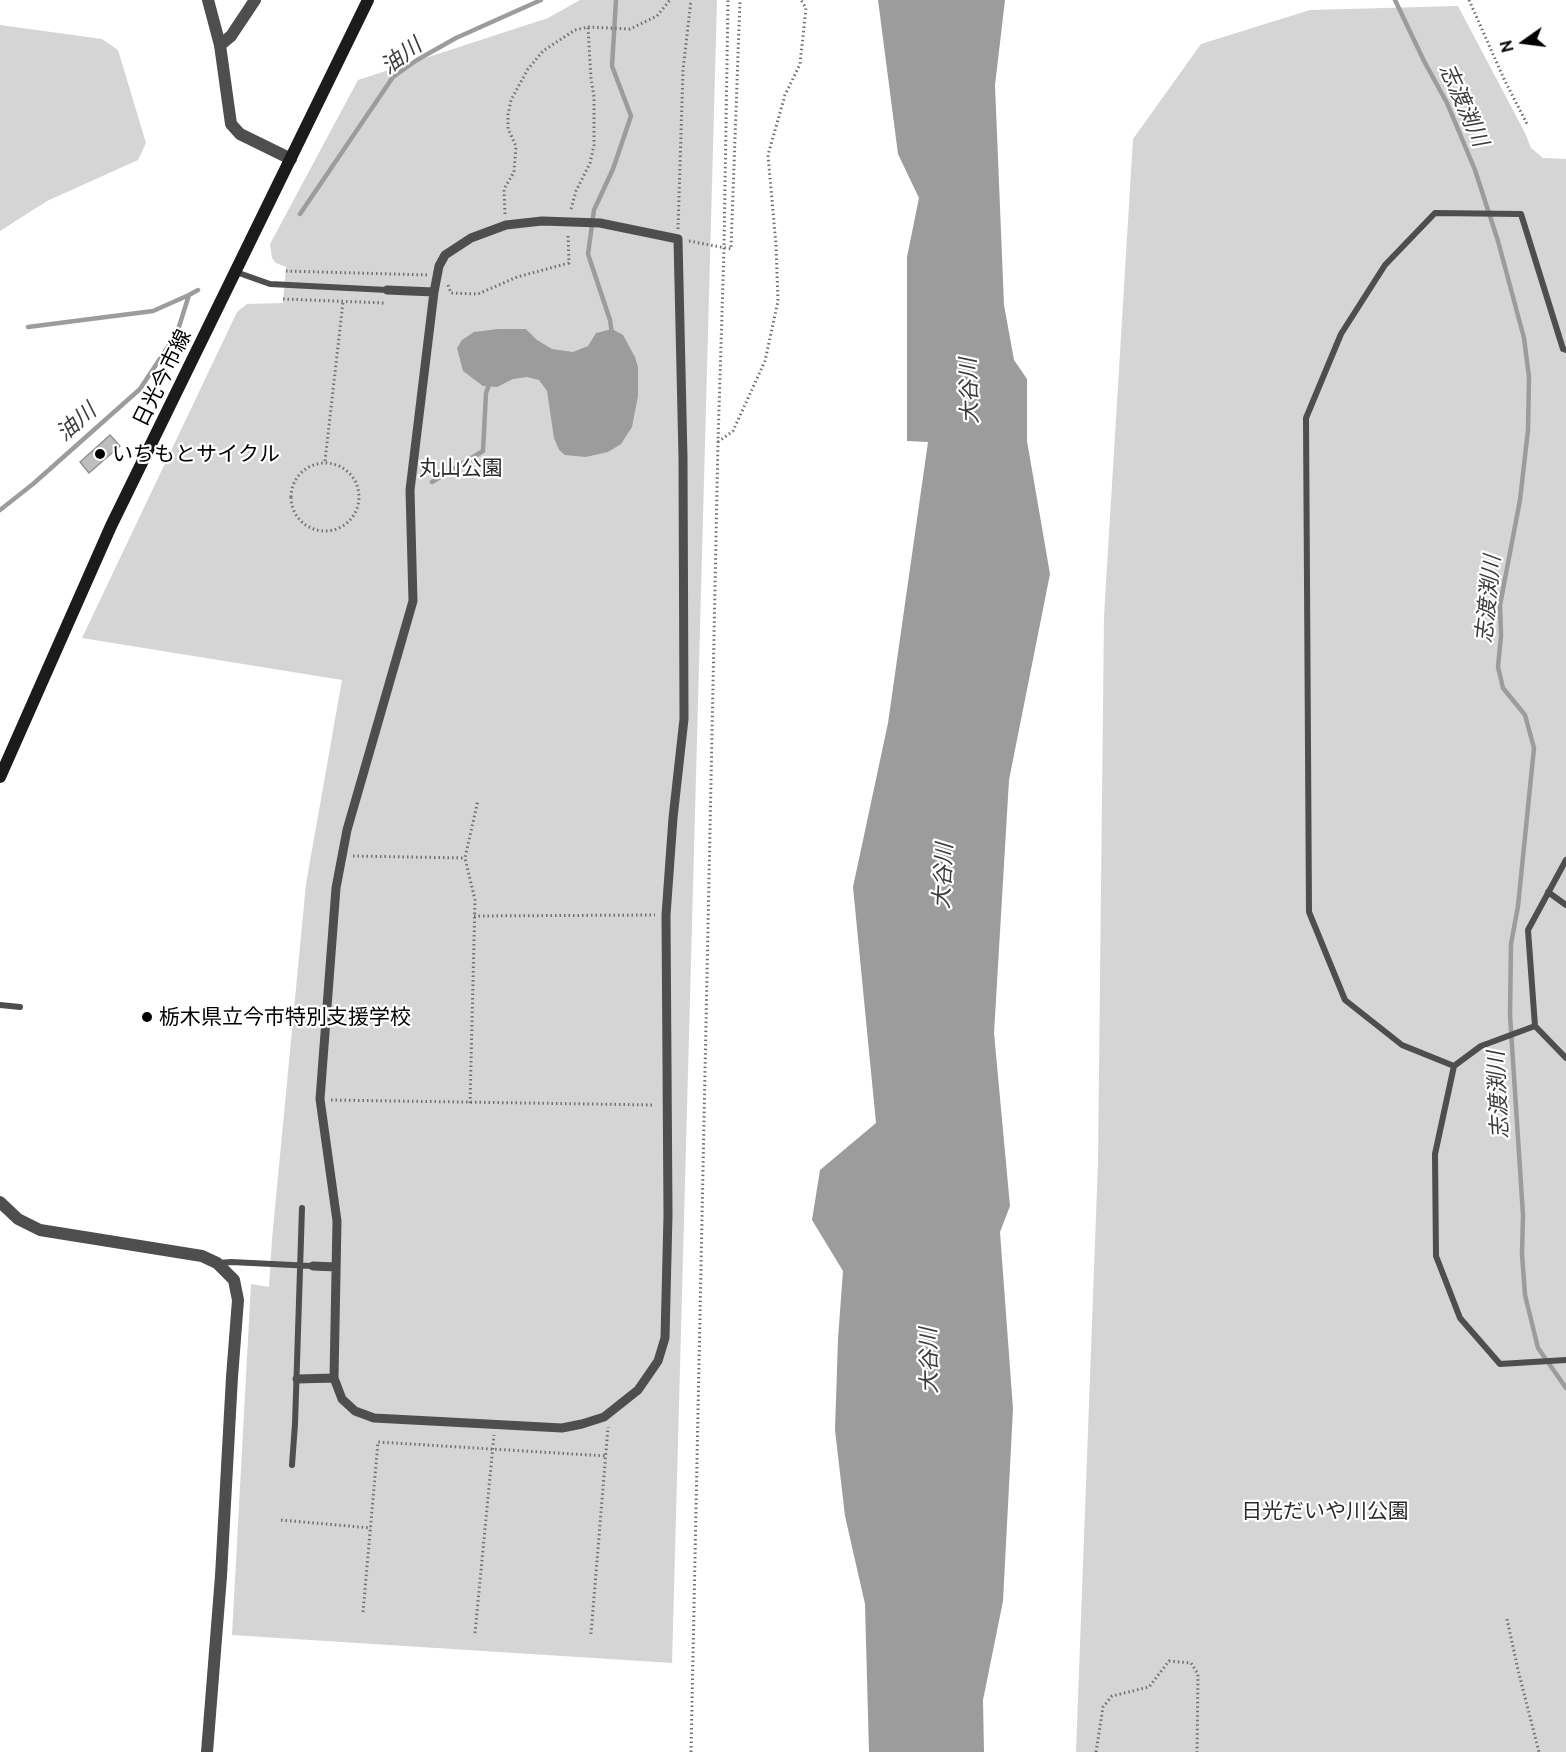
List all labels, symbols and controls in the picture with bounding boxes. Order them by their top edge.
north arrow [1494,12,1554,72]
water label: 油川 [375,32,427,80]
text: N [1496,38,1517,54]
water label: 志渡渕川 [1434,59,1494,151]
street label: 日光今市線 [128,325,196,431]
water label: 大谷川 [955,358,983,424]
water label: 油川 [51,398,101,446]
place label: いちもとサイクル [112,441,280,467]
marker: いちもとサイクル [93,447,107,461]
park label: 丸山公園 [419,455,503,481]
water label: 志渡渕川 [1470,554,1506,644]
water label: 大谷川 [928,842,958,910]
place label: 栃木県立今市特別支援学校 [159,1004,411,1030]
marker: 栃木県立今市特別支援学校 [140,1010,154,1024]
water label: 志渡渕川 [1483,1050,1513,1140]
water label: 大谷川 [915,1328,943,1394]
park label: 日光だいや川公園 [1241,1498,1409,1524]

